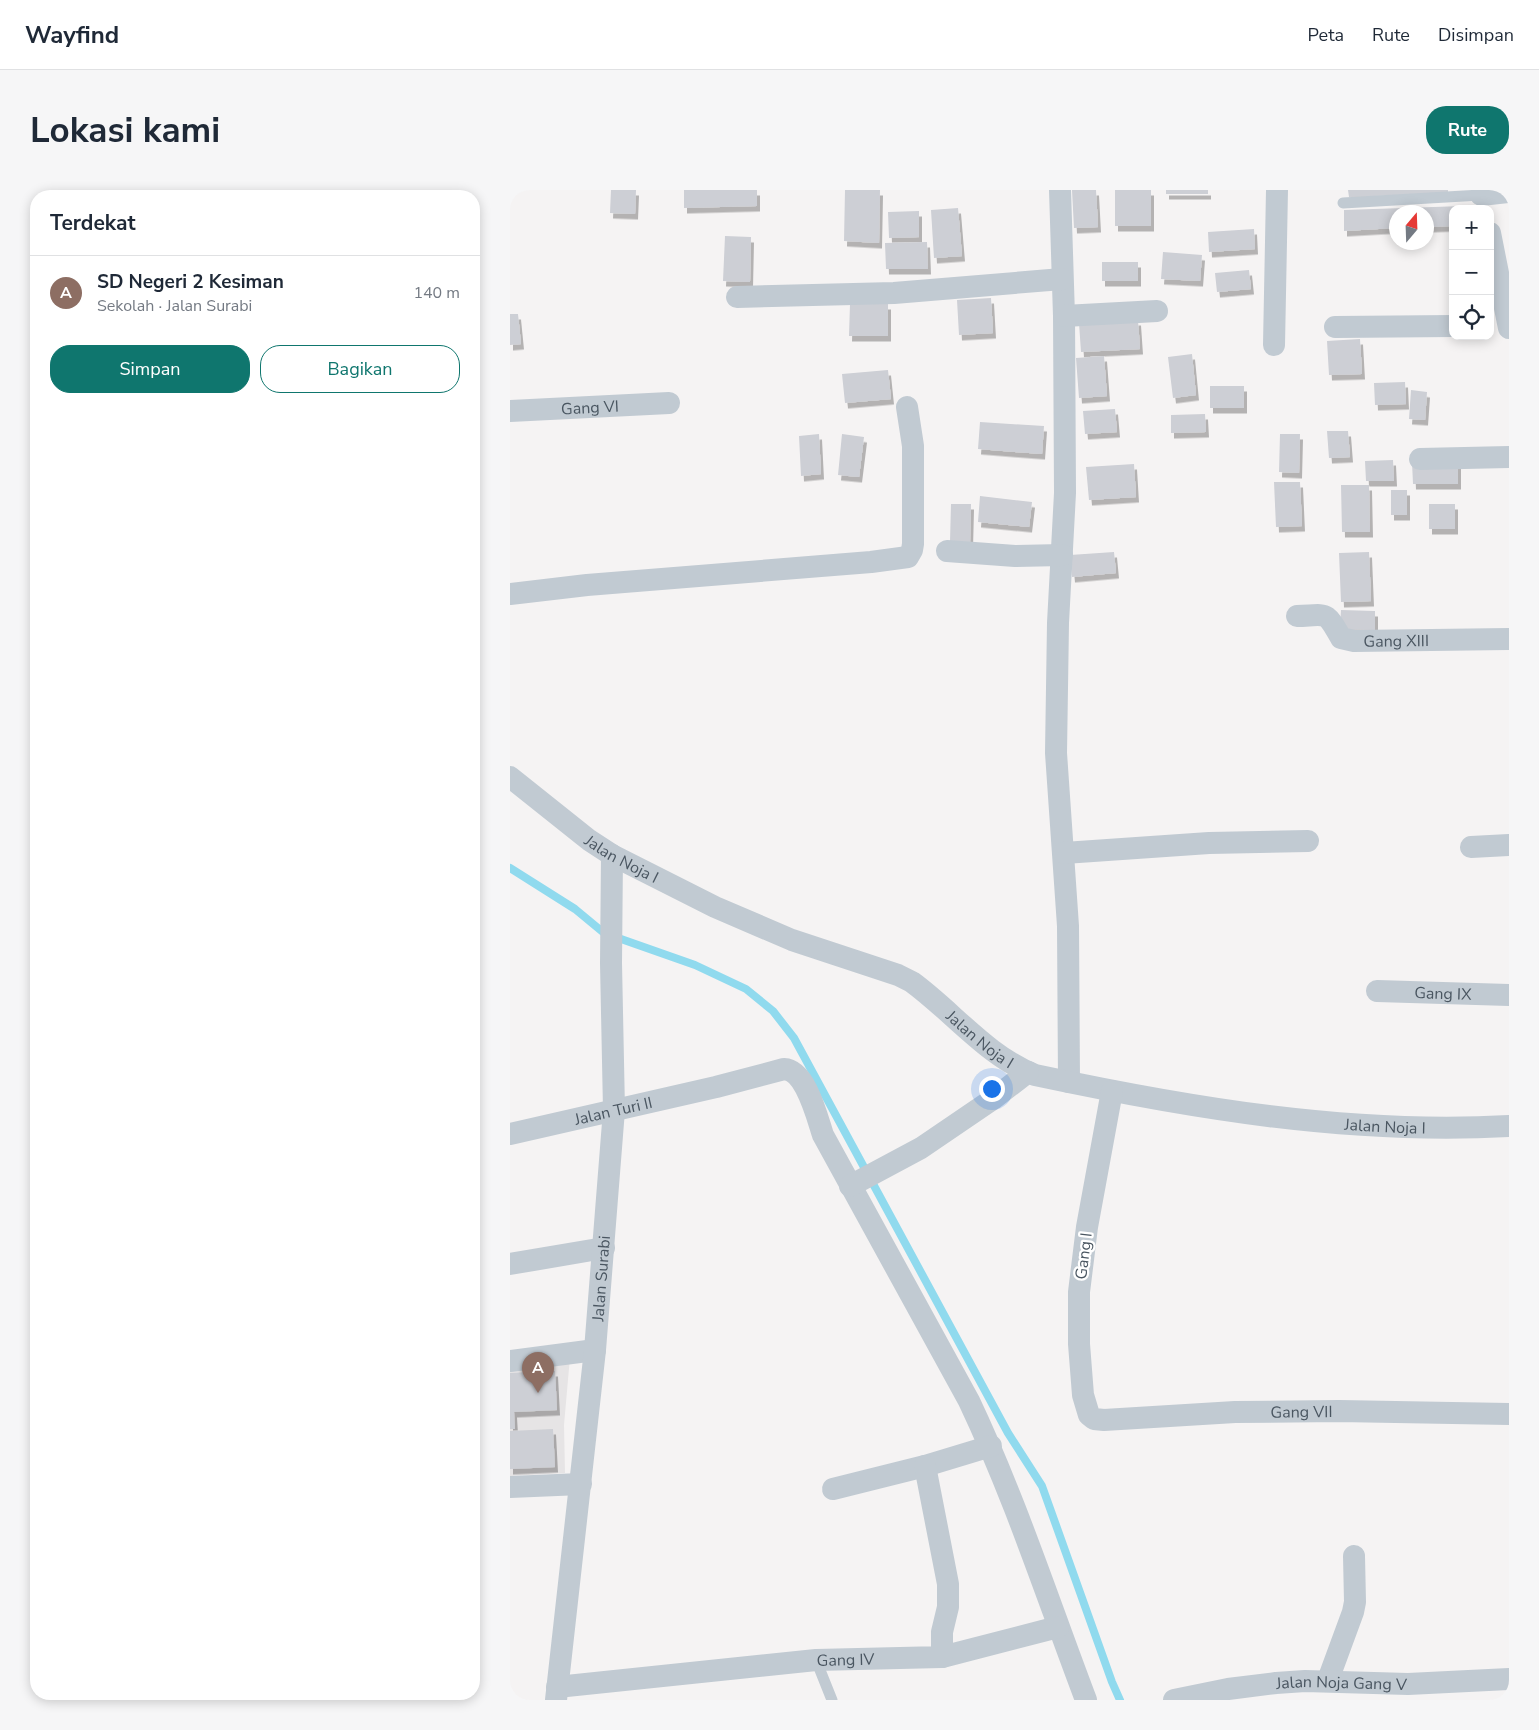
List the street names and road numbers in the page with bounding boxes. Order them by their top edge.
street label: Gang VI [561,396,619,420]
street label: Gang XIII [1363,630,1429,653]
street label: Jalan Noja I [579,830,662,889]
street label: Gang IX [1414,982,1472,1006]
street label: Jalan Noja I [940,1005,1018,1074]
street label: Jalan Turi II [571,1092,655,1131]
street label: Jalan Noja I [1343,1114,1426,1140]
street label: Gang I [1070,1232,1098,1281]
street label: Jalan Surabi [587,1235,616,1323]
street label: Gang VII [1270,1401,1333,1424]
street label: Gang IV [816,1649,876,1672]
street label: Jalan Noja Gang V [1274,1671,1408,1696]

